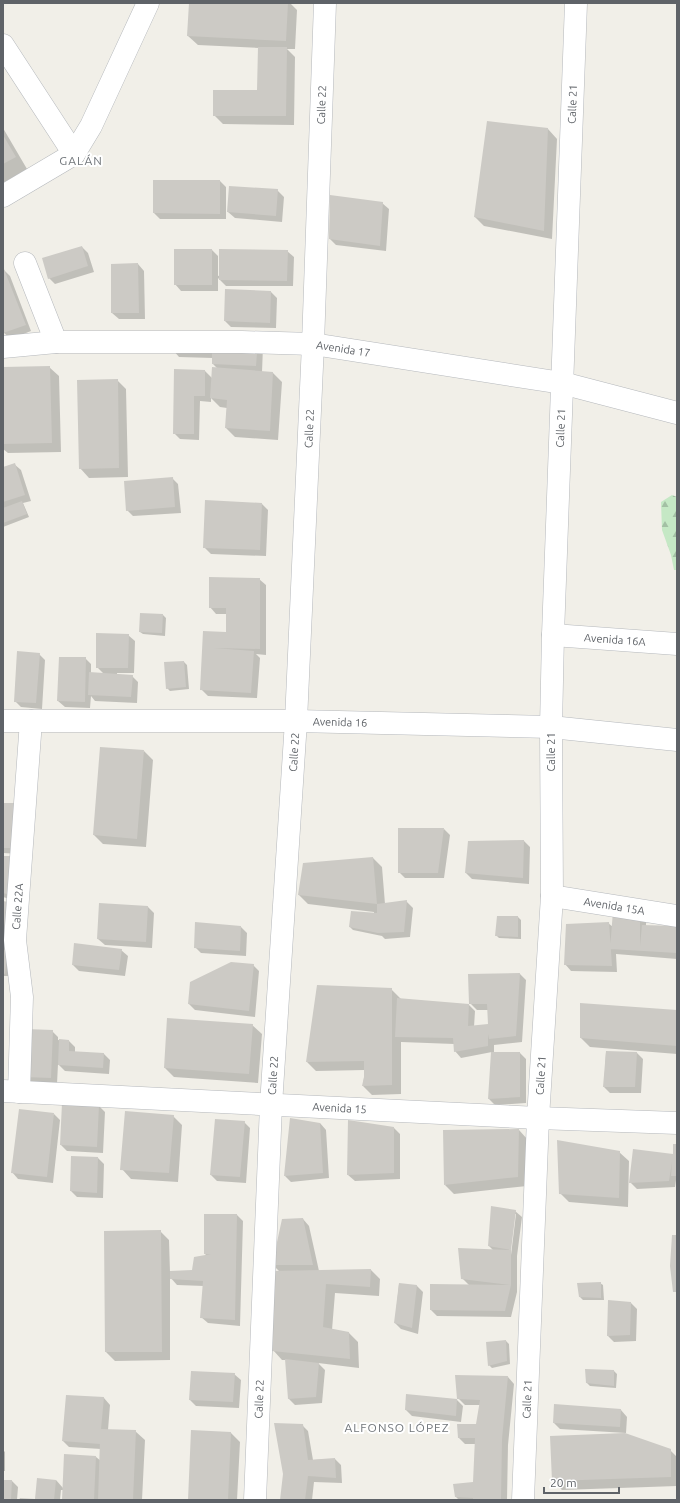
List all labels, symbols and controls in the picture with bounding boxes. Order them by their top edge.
street label: Calle 21 [566,84,579,124]
street label: Calle 22 [315,85,328,124]
district label: GALÁN [59,154,103,167]
street label: Avenida 17 [316,339,371,359]
street label: Calle 21 [554,408,567,448]
street label: Calle 22 [302,409,316,448]
street label: Avenida 16A [584,631,647,648]
street label: Avenida 16 [313,715,367,729]
street label: Calle 22 [287,732,301,772]
street label: Calle 21 [545,732,557,772]
street label: Calle 22A [10,882,25,930]
street label: Avenida 15A [583,895,646,917]
street label: Calle 22 [266,1055,280,1095]
street label: Calle 21 [533,1055,548,1095]
street label: Avenida 15 [312,1101,367,1115]
street label: Calle 22 [252,1379,266,1419]
street label: Calle 21 [520,1379,534,1419]
district label: ALFONSO LÓPEZ [344,1421,450,1434]
scale bar [544,1469,619,1495]
text: 20 m [550,1476,577,1489]

